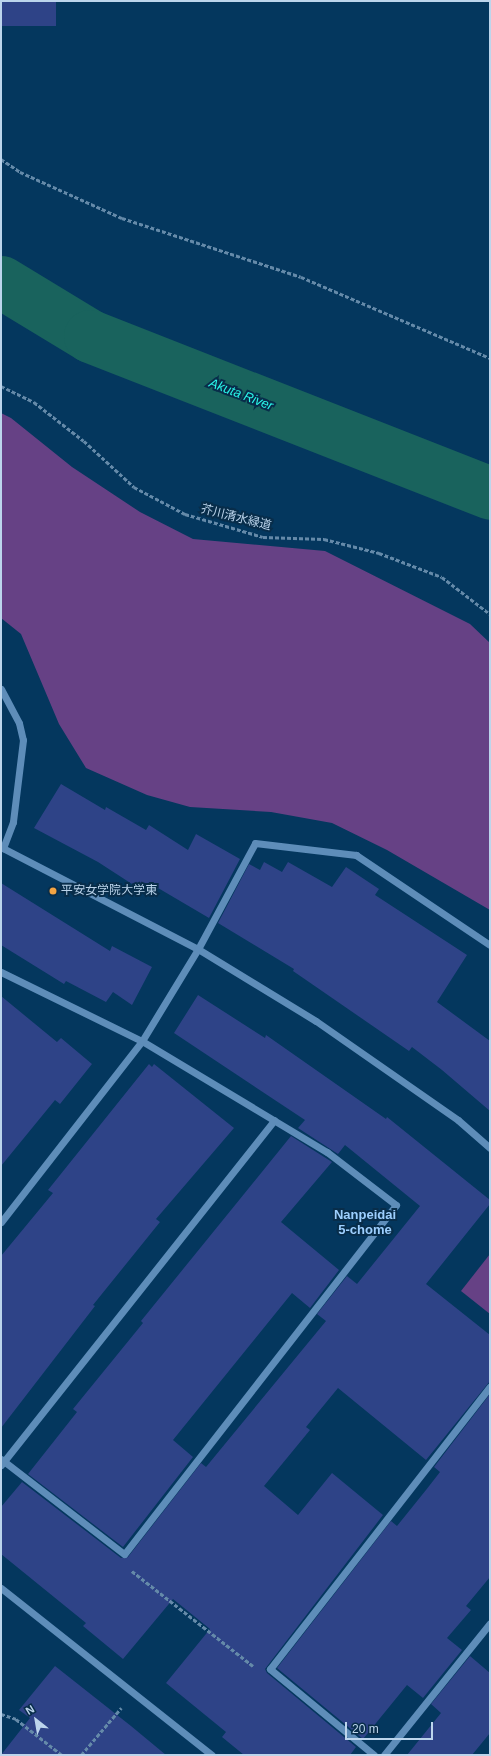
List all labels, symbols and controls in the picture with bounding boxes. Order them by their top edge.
water label: Akuta River [207,376,275,414]
street label: 芥川清水緑道 [199,502,273,534]
place label: 平安女学院大学東 [61,884,157,898]
marker: 平安女学院大学東 [48,886,58,896]
district label: Nanpeidai 5-chome [334,1208,396,1239]
north arrow [16,1700,56,1740]
text: N [23,1703,36,1717]
scale bar [347,1714,435,1740]
text: 20 m [352,1722,379,1736]

